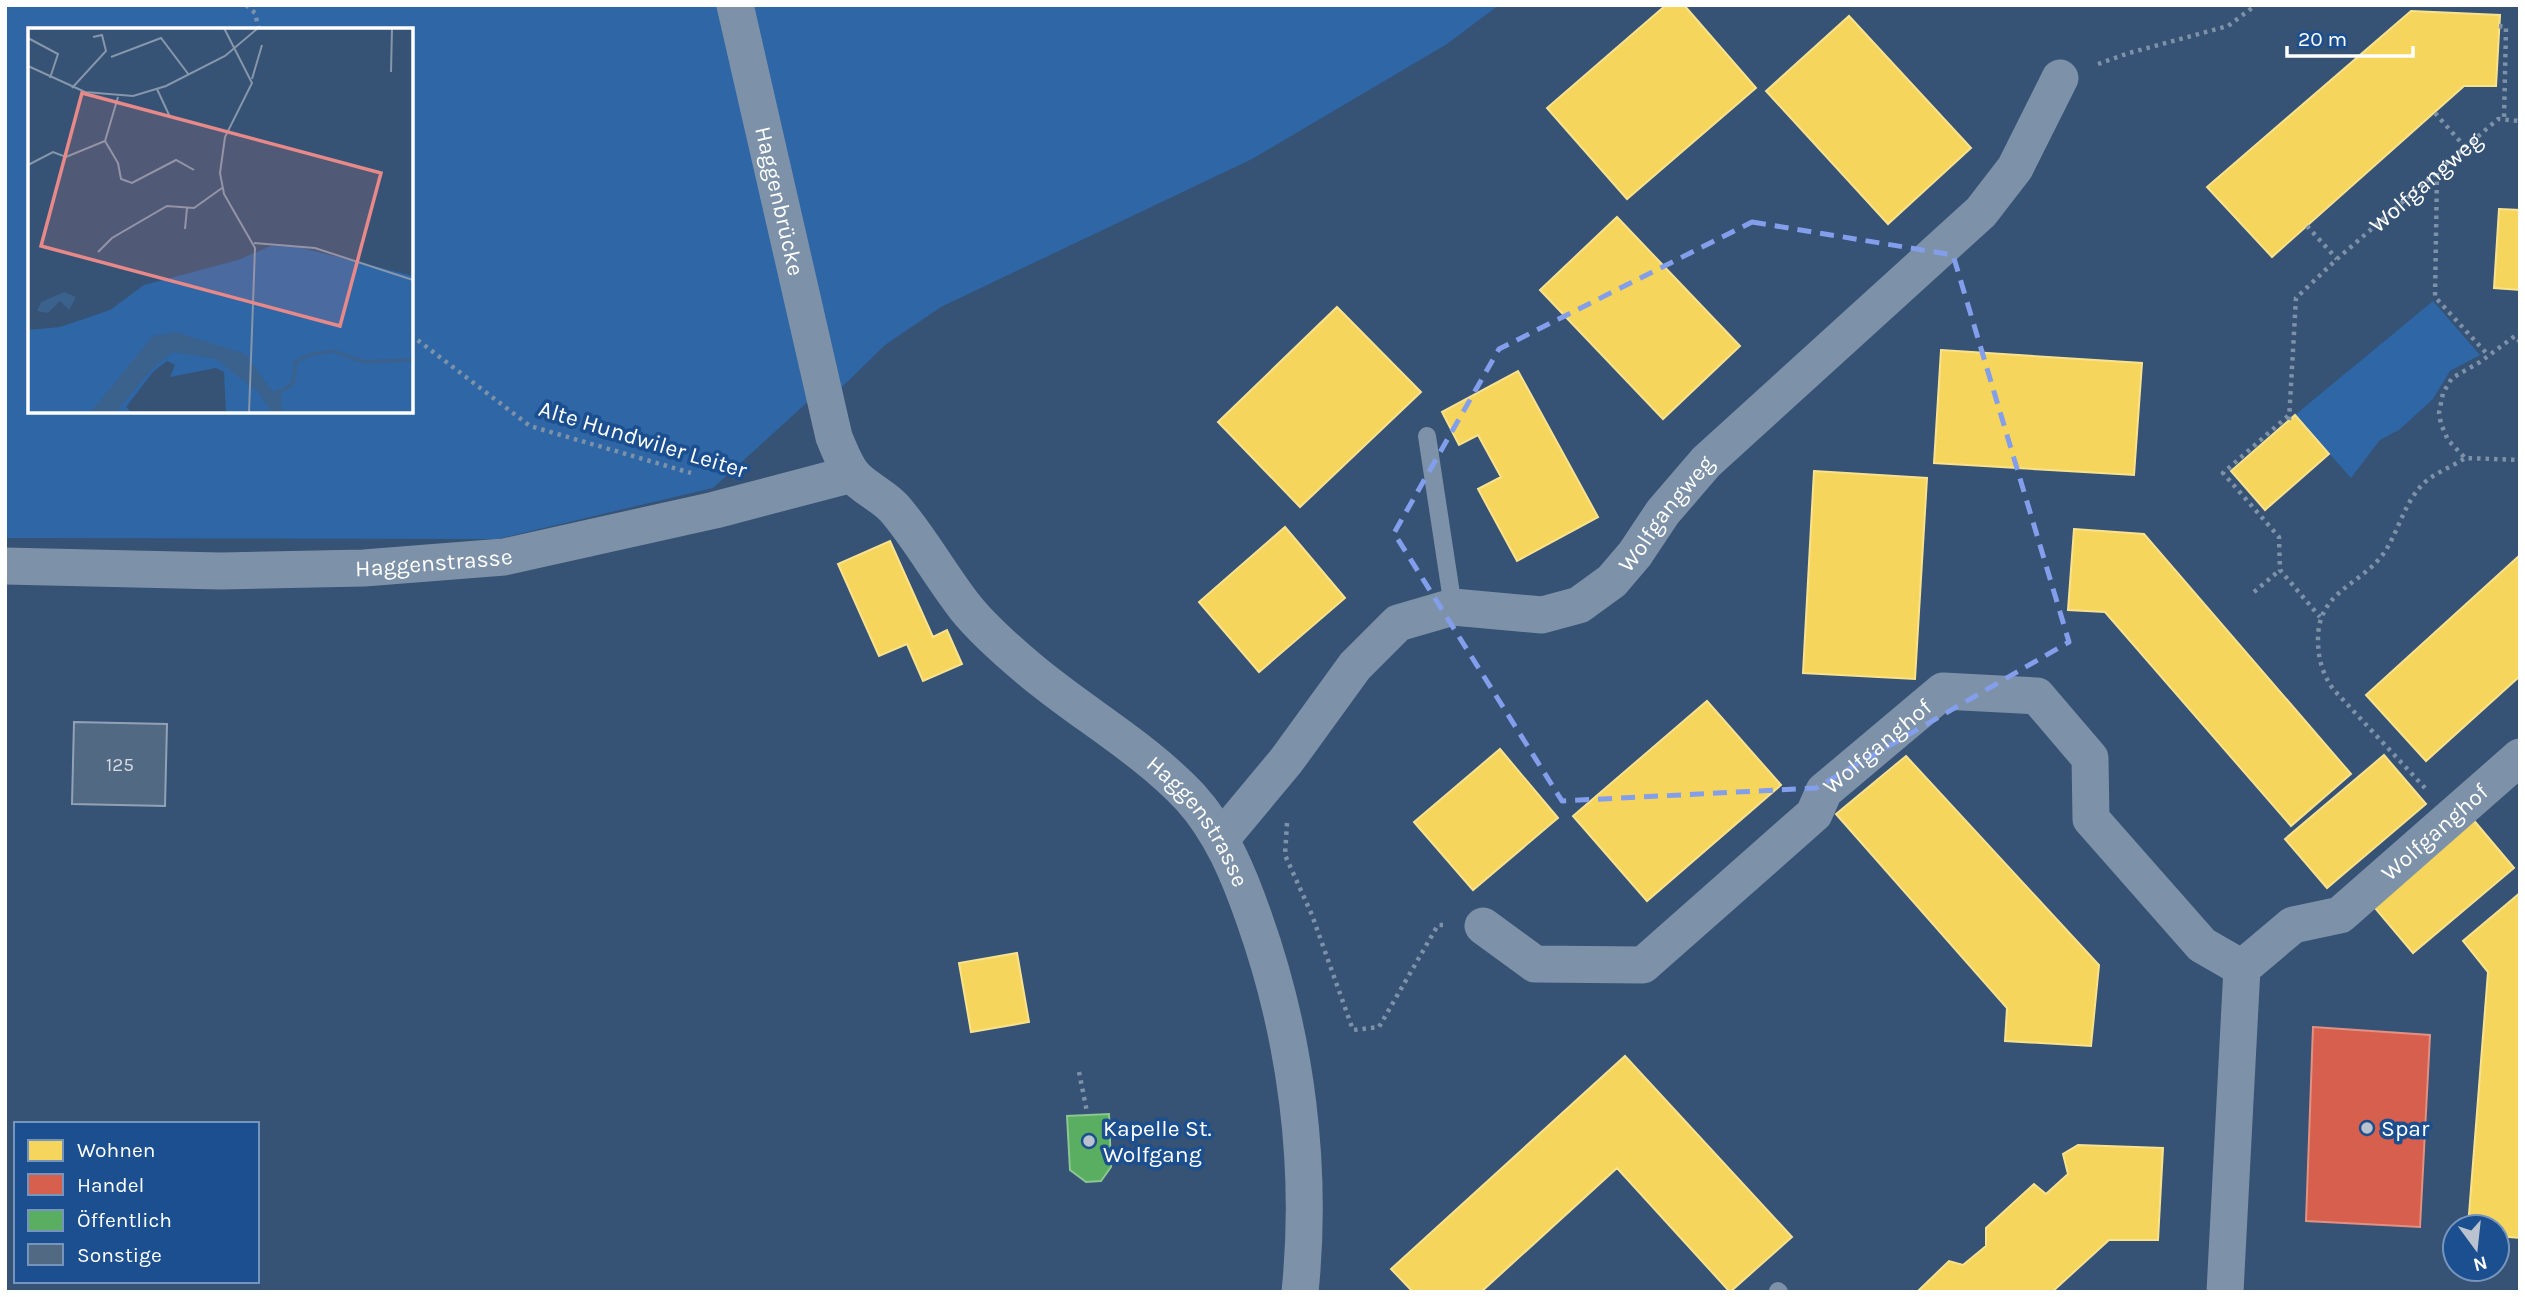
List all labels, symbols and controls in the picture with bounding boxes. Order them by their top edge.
scale bar [2287,14,2413,58]
text: 20 m [2298,27,2347,51]
inset map [28,28,413,413]
street label: Haggenbrücke [749,124,810,278]
street label: Wolfgangweg [2364,126,2488,239]
street label: Alte Hundwiler Leiter [536,395,751,484]
street label: Wolfgangweg [1613,450,1720,578]
street label: Haggenstrasse [355,543,515,582]
street label: Wolfganghof [1818,694,1937,800]
street label: Haggenstrasse [1141,750,1254,891]
house number: 125 [106,754,134,776]
street label: Wolfganghof [2376,778,2494,886]
place label: Kapelle St. Wolfgang [1103,1115,1212,1168]
place label: Spar [2381,1115,2430,1142]
marker: Spar [2359,1120,2375,1136]
legend [14,1122,259,1283]
marker: Kapelle St. Wolfgang [1081,1133,1097,1149]
text: Wohnen [77,1138,155,1162]
text: Handel [77,1173,144,1197]
text: Öffentlich [77,1208,172,1232]
north arrow [2441,1213,2511,1283]
text: Sonstige [77,1243,162,1267]
text: N [2471,1251,2490,1276]

